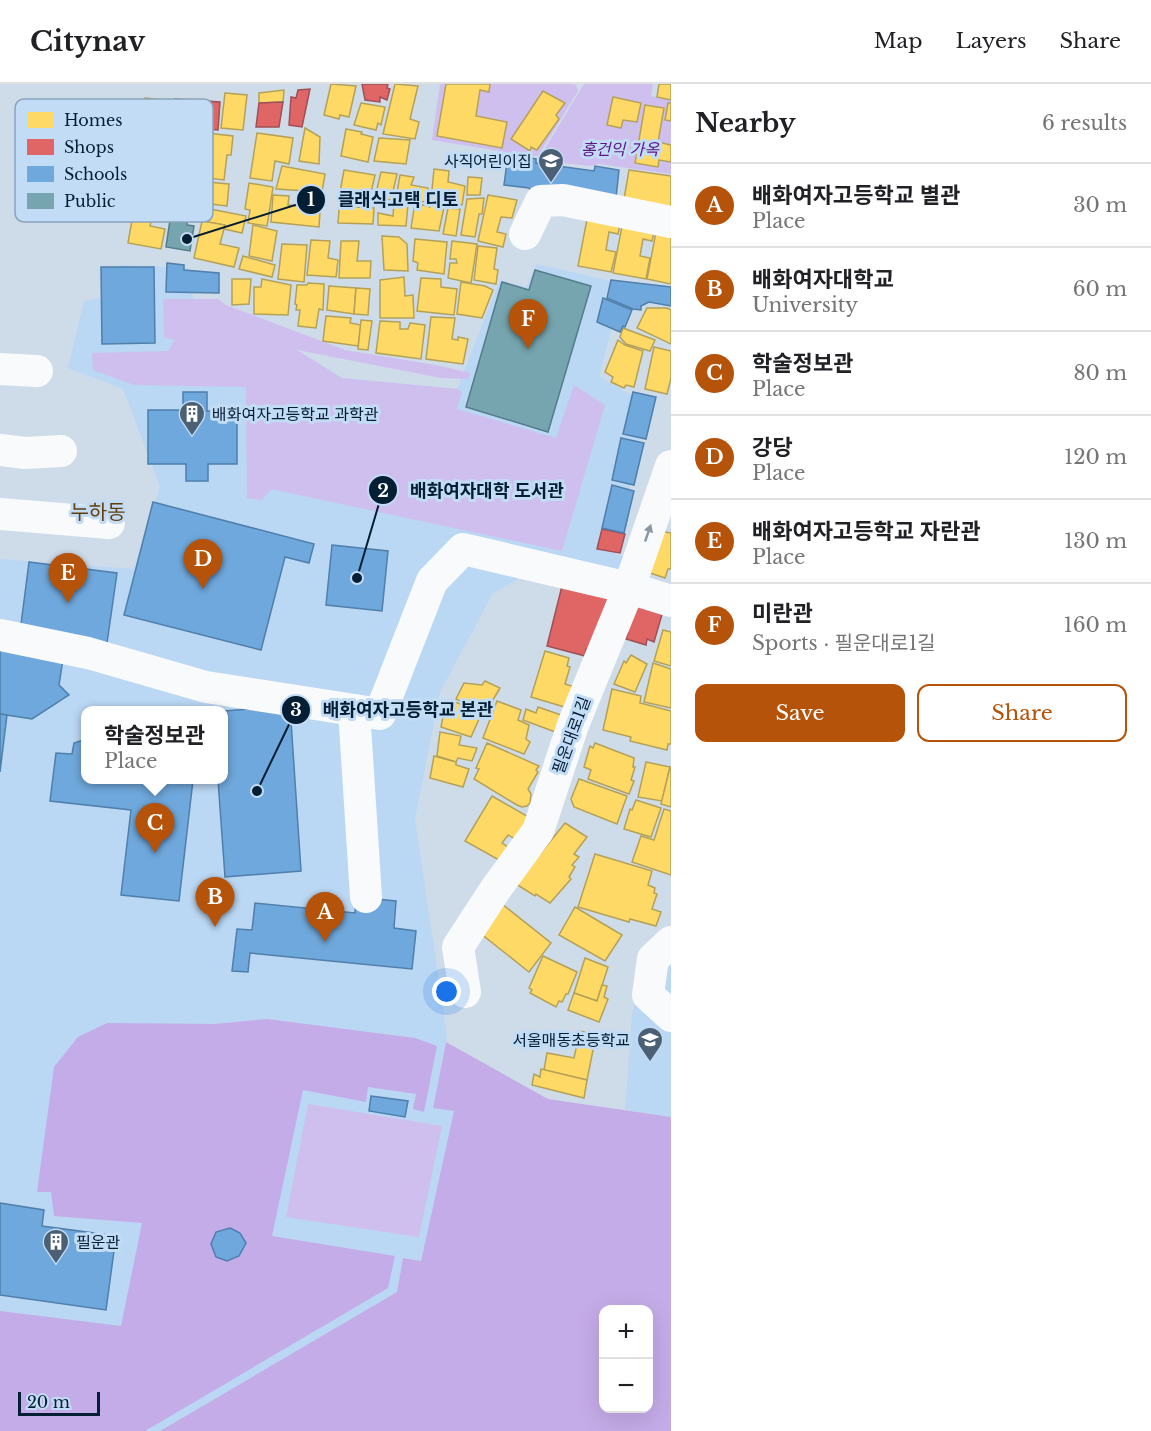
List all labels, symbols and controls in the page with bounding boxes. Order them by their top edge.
text: Citynav [30,24,145,59]
text: Map [874,28,923,54]
text: Layers [956,28,1027,54]
text: Share [1060,28,1121,54]
legend [15,99,213,222]
text: Nearby [695,107,796,139]
text: Homes [64,110,122,130]
text: 6 results [1042,111,1127,135]
text: Shops [64,137,114,157]
park label: 홍건익 가옥 [581,139,660,159]
school or university icon: 사직어린이집 [536,146,566,184]
place label: 사직어린이집 [444,151,532,171]
text: Schools [64,164,127,184]
callout: 클래식고택 디토 [296,182,470,218]
text: 배화여자고등학교 별관 [752,182,960,209]
text: 1 [307,189,315,211]
text: 클래식고택 디토 [338,189,458,211]
text: Public [64,191,116,211]
text: A [706,193,723,217]
text: 30 m [1073,193,1127,217]
text: Place [752,209,806,233]
text: 배화여자대학교 [752,266,894,293]
text: B [707,277,722,301]
text: 60 m [1073,277,1127,301]
text: University [752,293,858,317]
pin: F [508,300,548,349]
text: 학술정보관 [752,350,853,377]
text: C [706,361,723,385]
text: 80 m [1073,361,1127,385]
text: Place [752,377,806,401]
building icon: 배화여자고등학교 과학관 [177,399,207,437]
place label: 배화여자고등학교 과학관 [212,404,379,424]
text: 강당 [752,434,792,461]
text: D [705,445,724,469]
text: 120 m [1064,445,1127,469]
text: Place [752,461,806,485]
callout: 배화여자대학 도서관 [368,472,576,508]
text: 2 [377,480,389,502]
text: 배화여자대학 도서관 [410,480,564,502]
district label: 누하동 [70,500,126,524]
text: 배화여자고등학교 자란관 [752,518,981,545]
one-way arrow [644,524,653,542]
text: E [707,529,722,553]
text: 130 m [1064,529,1127,553]
pin: D [184,540,222,589]
text: Place [752,545,806,569]
pin: E [48,554,88,603]
text: 미란관 [752,600,813,627]
text: F [708,613,721,637]
text: 160 m [1064,613,1127,637]
text: Sports · 필운대로1길 [752,631,936,655]
button: Save [695,684,905,742]
button: Share [917,684,1127,742]
callout: 배화여자고등학교 본관 [281,692,505,728]
street label: 필운대로1길 [548,694,594,776]
text: 3 [290,699,302,721]
text: 배화여자고등학교 본관 [323,699,494,721]
popup [81,706,228,784]
text: 학술정보관 [104,722,205,749]
text: Place [104,749,157,773]
pin: C [136,804,174,853]
pin: B [196,878,234,927]
pin: A [306,892,344,942]
your location [432,977,461,1006]
school or university icon: 서울매동초등학교 [635,1025,665,1063]
place label: 서울매동초등학교 [512,1030,630,1050]
building icon: 필운관 [41,1227,71,1265]
place label: 필운관 [76,1232,120,1252]
map controls [599,1305,653,1413]
button: + [599,1305,653,1359]
button: − [599,1359,653,1413]
scale bar [18,1389,100,1416]
text: 20 m [27,1392,70,1412]

